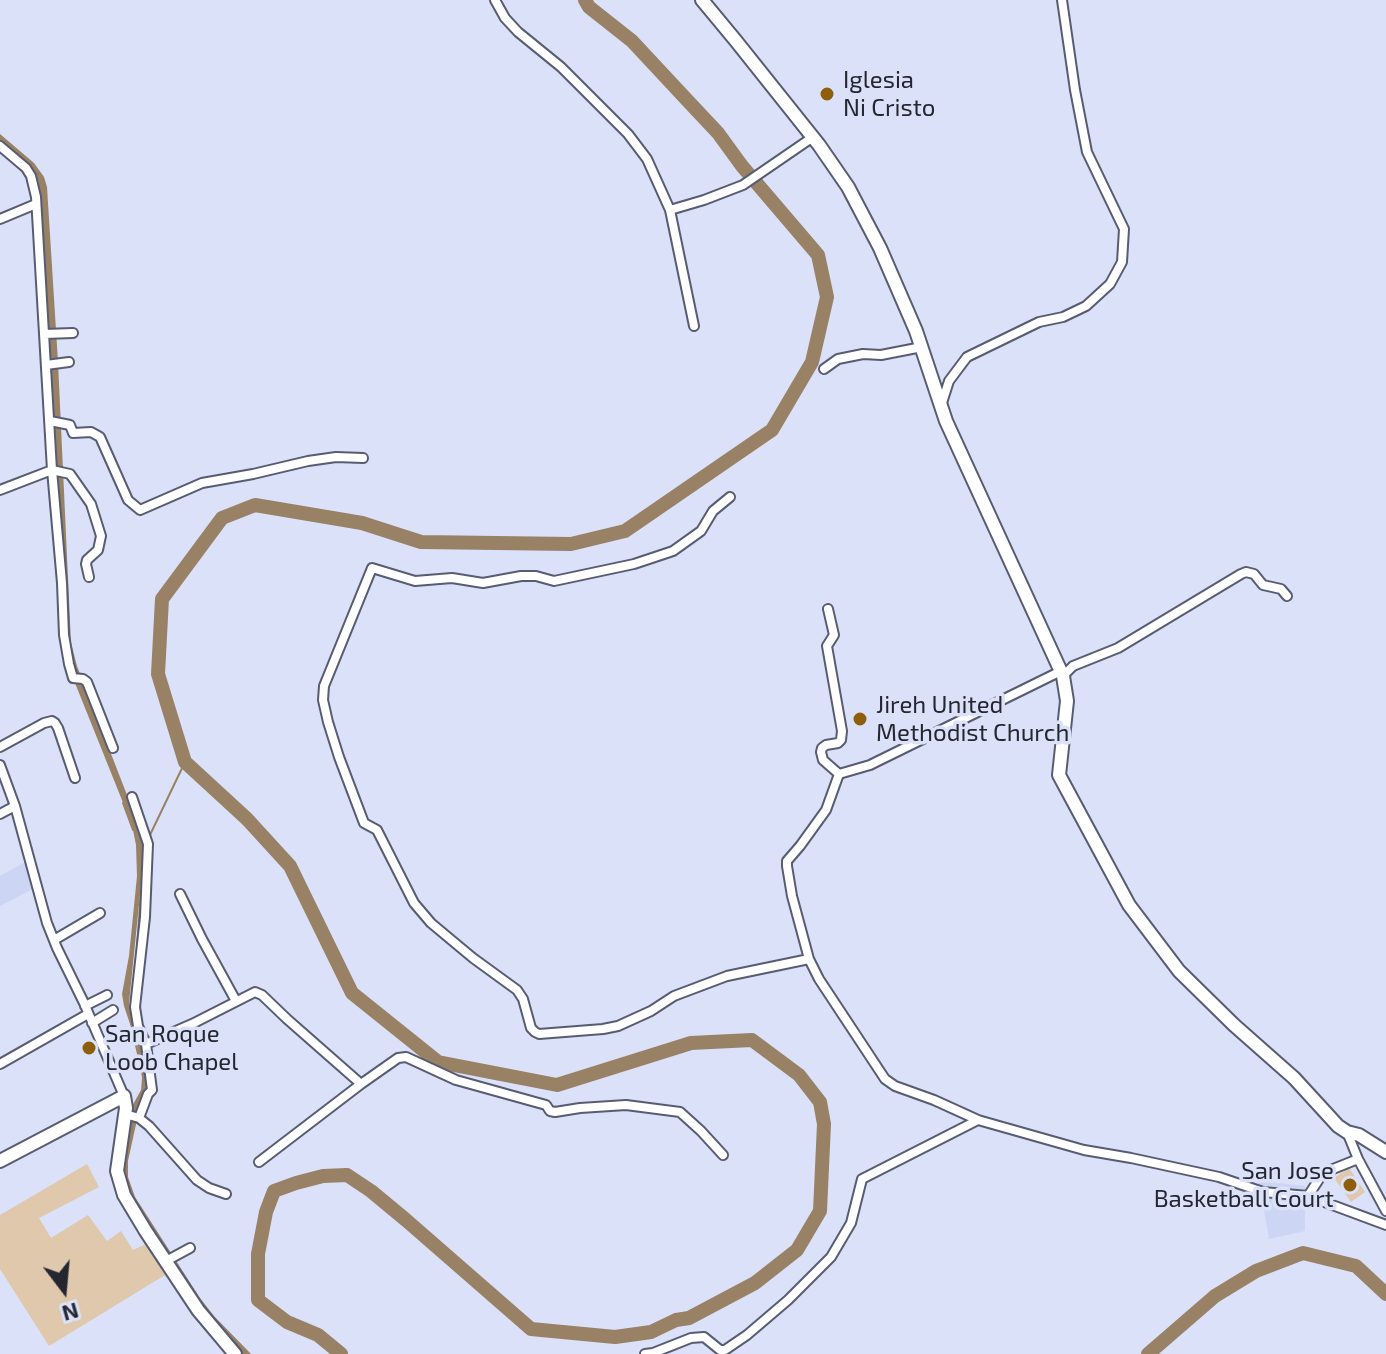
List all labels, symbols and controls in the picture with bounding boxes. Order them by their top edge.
place label: Iglesia Ni Cristo [843,66,935,122]
marker: Iglesia Ni Cristo [818,85,836,103]
place label: Jireh United Methodist Church [876,691,1069,747]
marker: Jireh United Methodist Church [851,710,869,728]
place label: San Roque Loob Chapel [105,1020,238,1076]
marker: San Roque Loob Chapel [80,1039,98,1057]
place label: San Jose Basketball Court [1154,1157,1334,1213]
marker: San Jose Basketball Court [1341,1176,1359,1194]
north arrow [24,1250,104,1330]
text: N [59,1298,82,1328]

